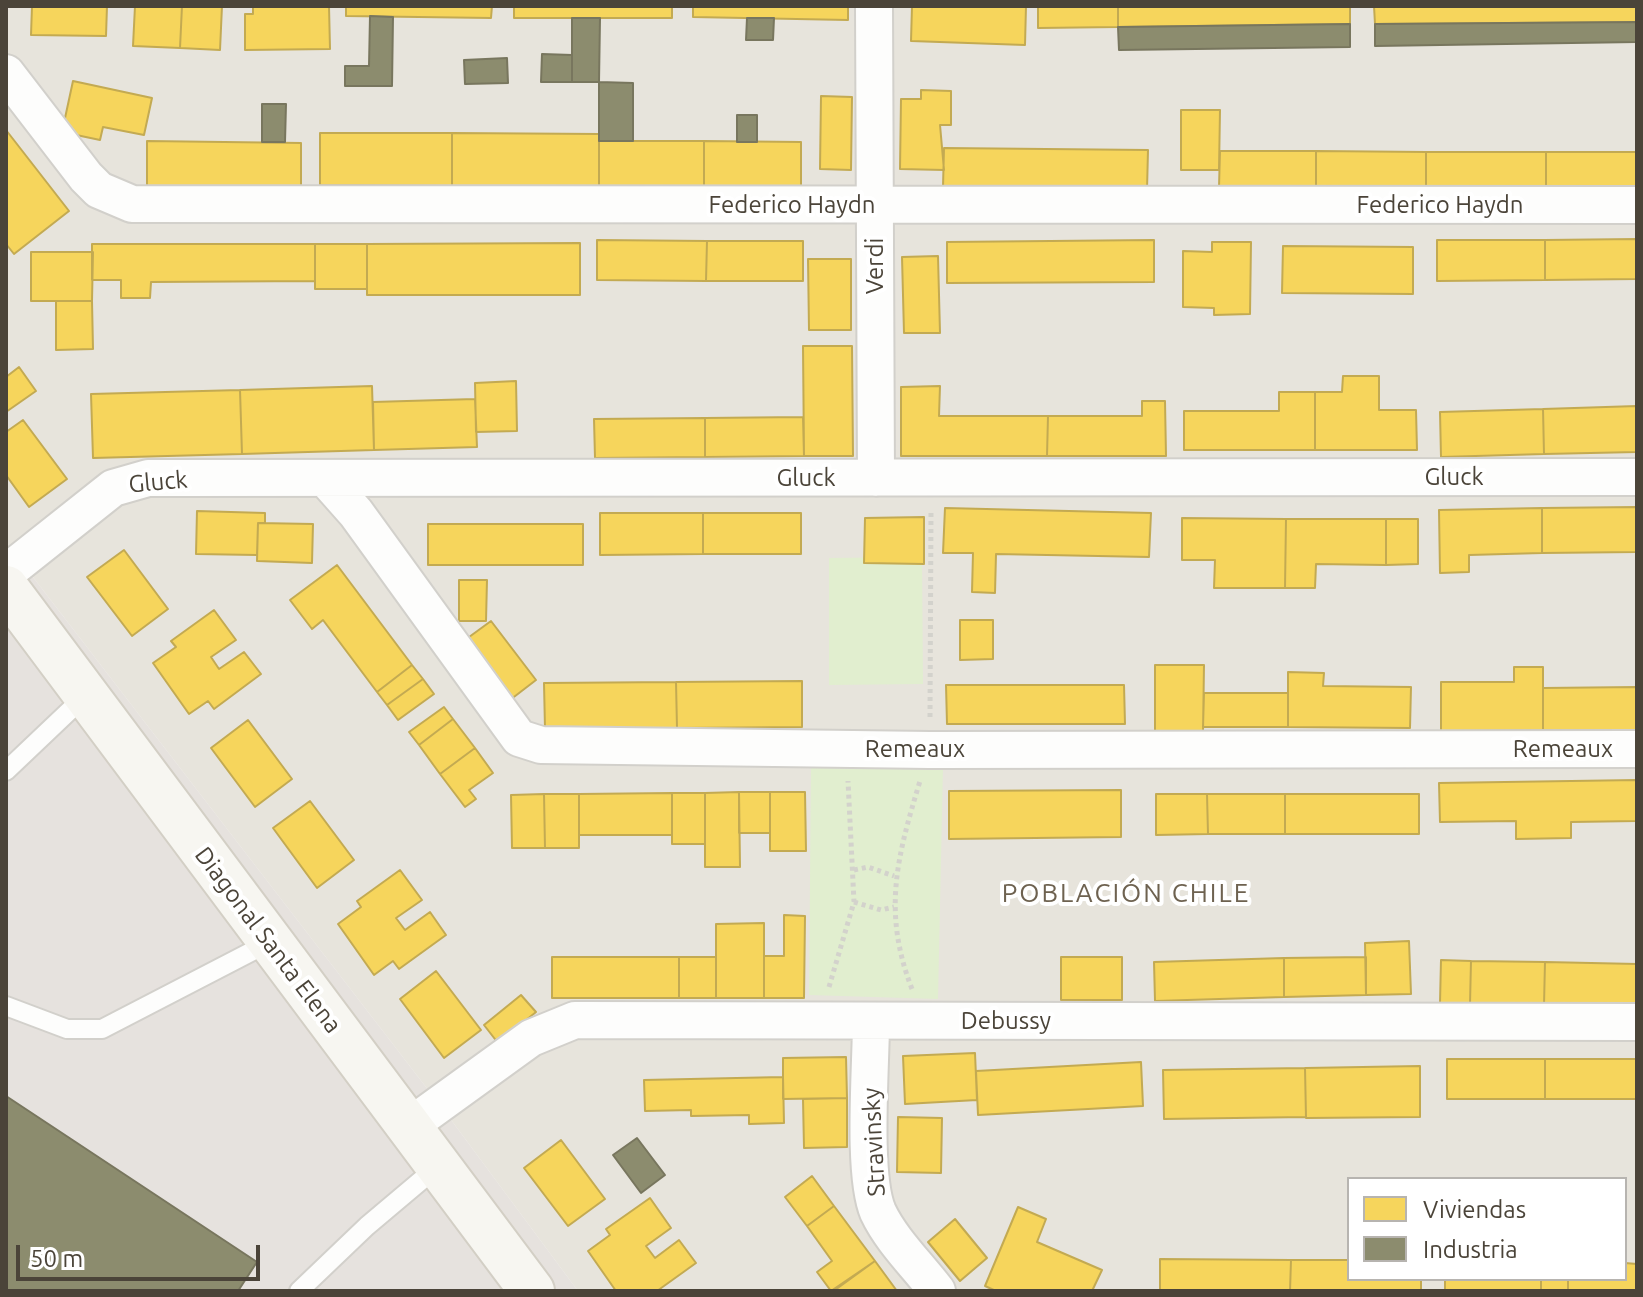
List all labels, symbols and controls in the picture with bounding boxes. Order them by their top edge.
street label: Federico Haydn [709,191,875,219]
street label: Federico Haydn [1357,191,1523,219]
street label: Verdi [861,238,889,294]
street label: Gluck [1424,463,1484,491]
street label: Gluck [776,464,836,492]
street label: Gluck [127,465,189,499]
street label: Remeaux [865,735,965,763]
street label: Remeaux [1513,735,1613,763]
street label: Diagonal Santa Elena [189,841,347,1039]
district label: POBLACIÓN CHILE [1002,877,1250,909]
street label: Debussy [961,1007,1051,1035]
street label: Stravinsky [857,1087,891,1197]
legend [1347,1177,1627,1281]
text: Viviendas [1423,1196,1526,1223]
scale bar [20,1229,264,1279]
text: Industria [1423,1236,1518,1263]
text: 50 m [30,1245,83,1272]

